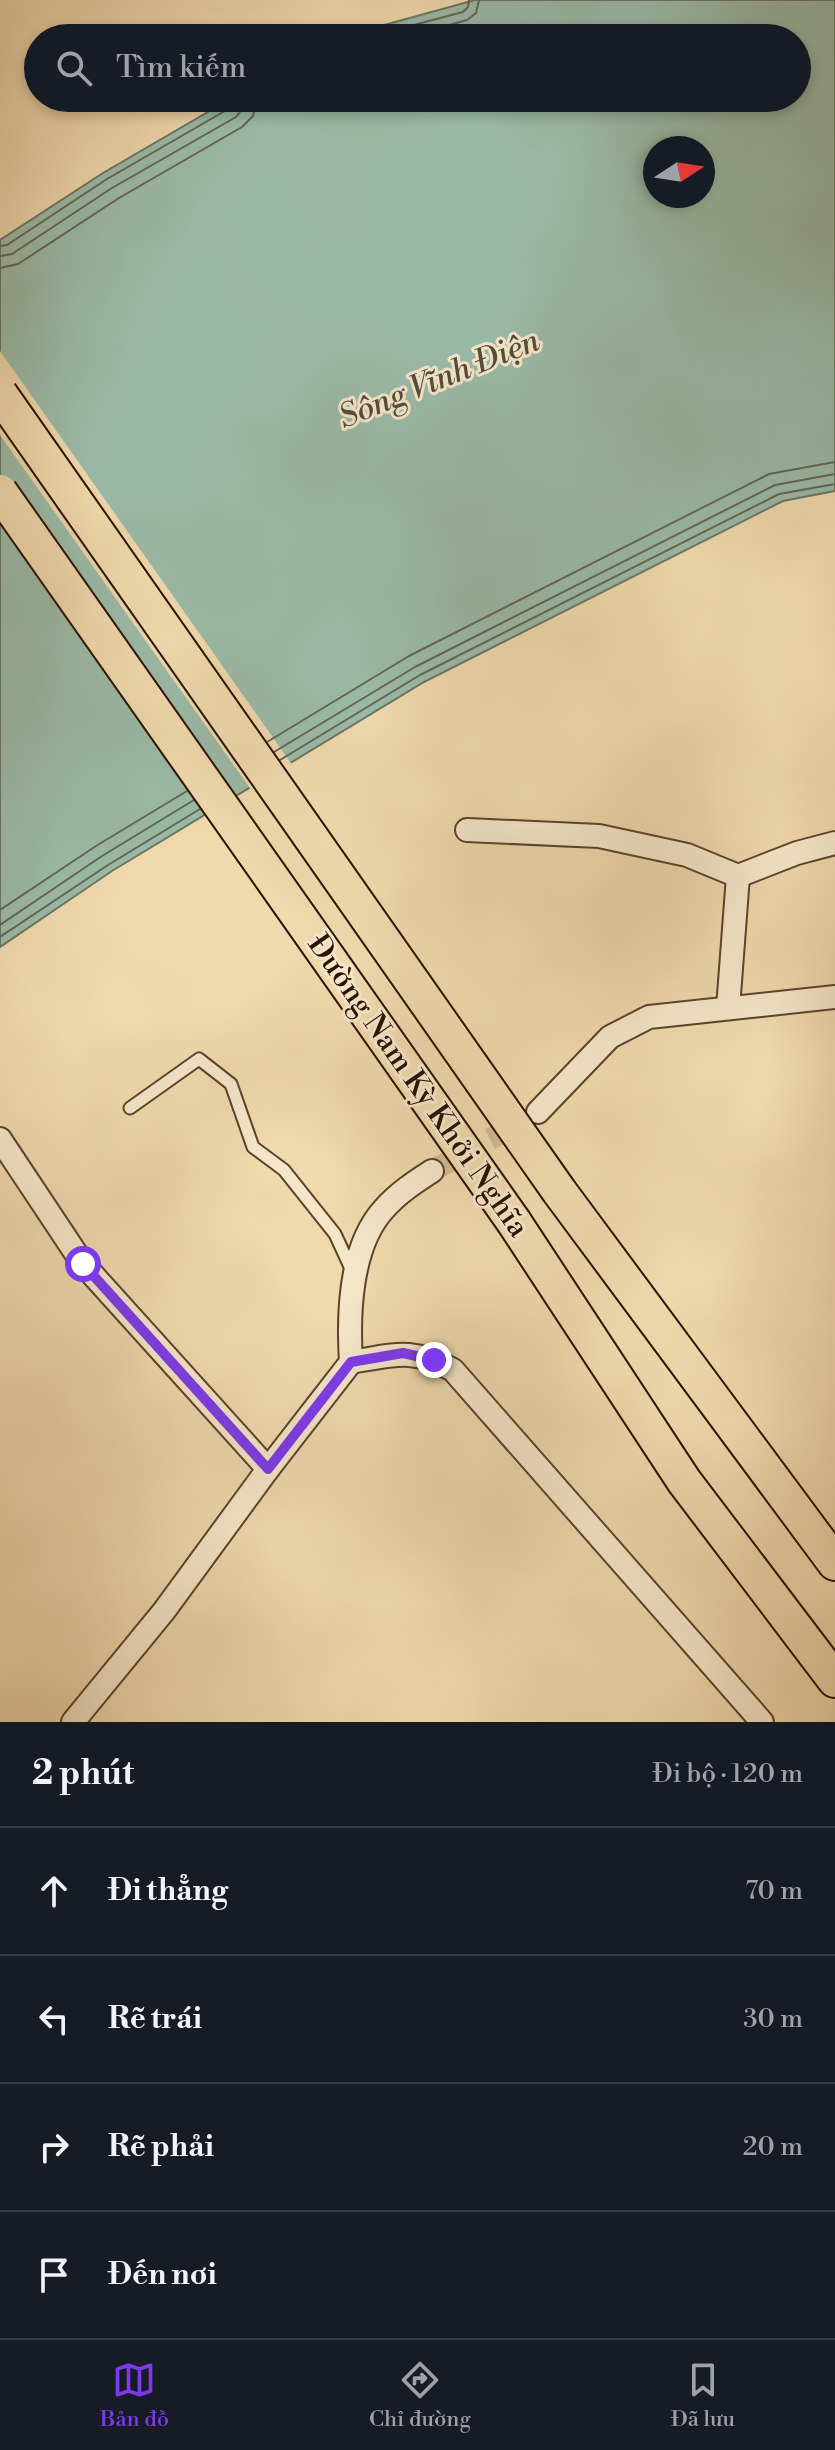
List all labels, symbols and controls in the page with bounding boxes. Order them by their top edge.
search box [24,24,811,112]
icon: search [52,46,96,90]
text: Tìm kiếm [116,49,246,87]
north arrow [643,136,715,208]
water label: Sông Vĩnh Điện [333,320,546,437]
street label: Đường Nam Kỳ Khởi Nghĩa [299,927,538,1245]
route start [65,1246,101,1282]
route end [416,1342,452,1378]
text: 2 phút [32,1753,134,1795]
text: Đi bộ · 120 m [652,1758,803,1790]
icon: ahead [32,1869,76,1913]
text: Đi thẳng [108,1872,228,1910]
text: 70 m [745,1875,803,1907]
icon: left [32,1997,76,2041]
text: Rẽ trái [108,2000,202,2038]
text: 30 m [743,2003,803,2035]
icon: right [32,2125,76,2169]
text: Rẽ phải [108,2128,214,2166]
text: 20 m [743,2131,803,2163]
icon: arrive [32,2253,76,2297]
text: Đến nơi [108,2256,217,2294]
tab: Bản đồ [100,2358,169,2433]
tab: Chỉ đường [369,2358,471,2433]
tab: Đã lưu [671,2358,735,2433]

